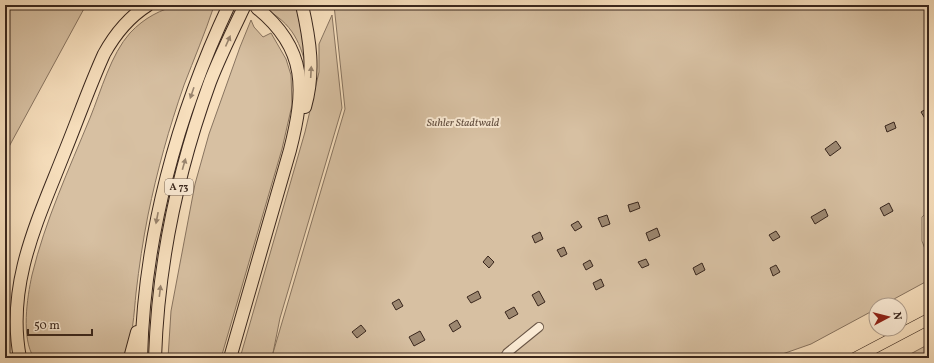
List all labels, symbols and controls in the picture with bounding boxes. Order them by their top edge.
one-way arrow [225,36,231,47]
one-way arrow [308,65,314,78]
one-way arrow [188,87,194,99]
park label: Suhler Stadtwald [427,116,500,131]
one-way arrow [182,157,188,170]
road number: A 73 [165,179,193,195]
one-way arrow [154,212,160,224]
one-way arrow [157,285,163,297]
north arrow [868,297,908,337]
scale bar [28,311,92,337]
text: N [889,311,904,321]
text: 50 m [34,318,60,334]

